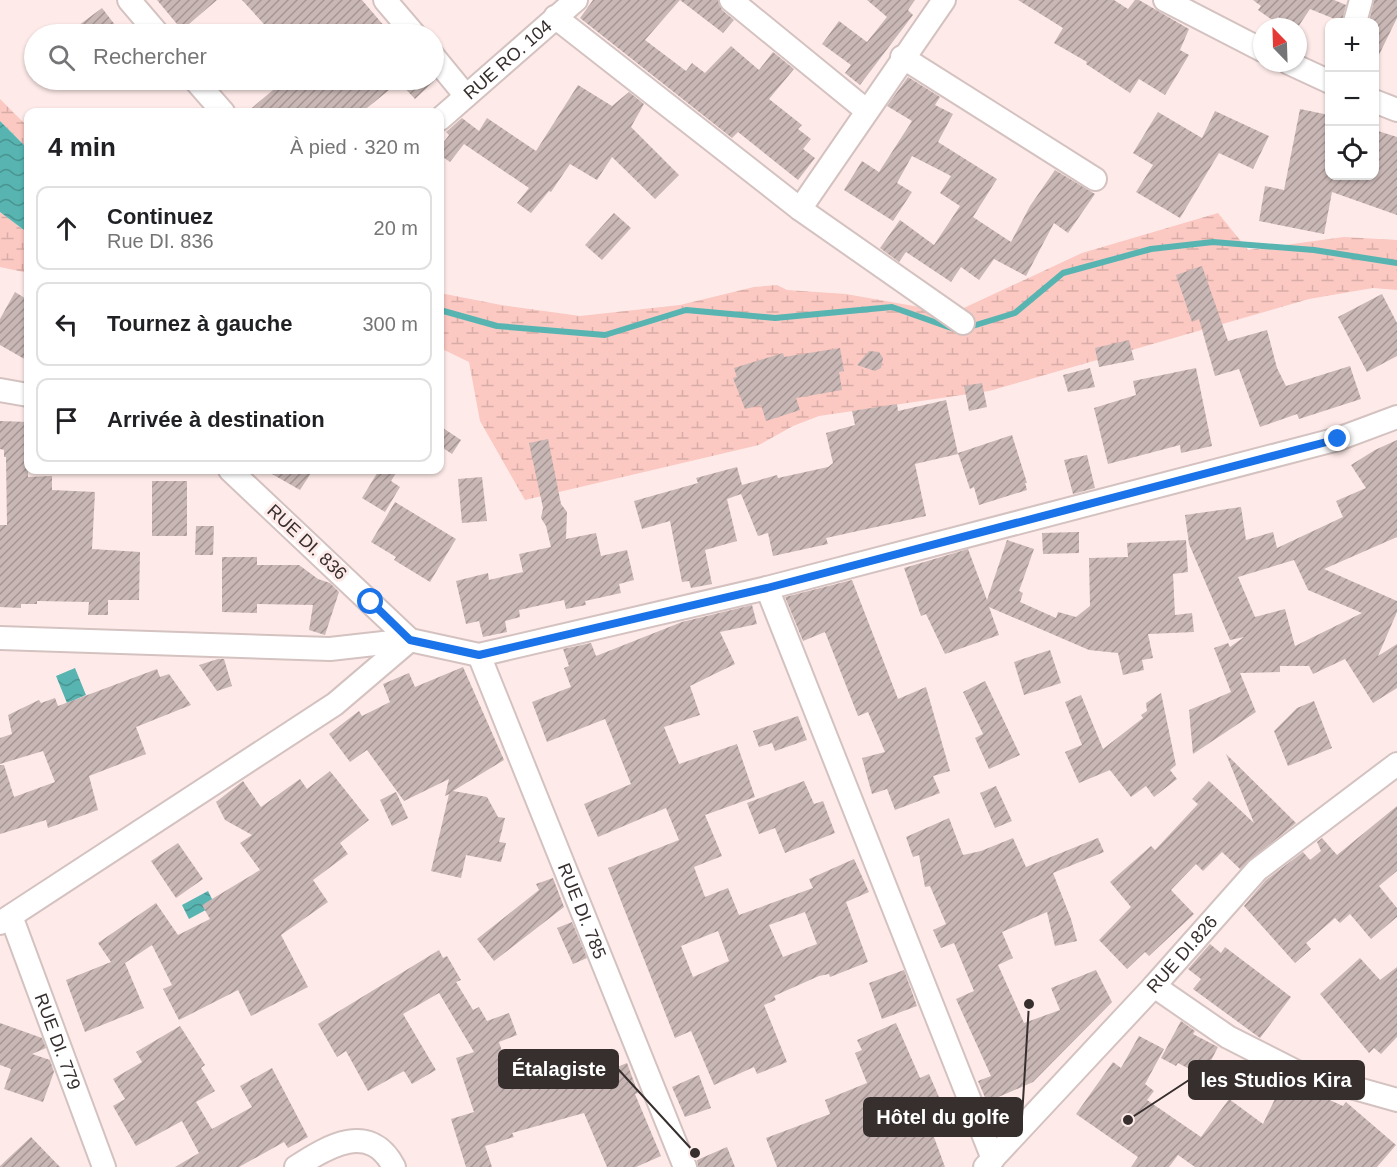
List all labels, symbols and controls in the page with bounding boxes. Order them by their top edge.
street label: RUE RO. 104 [460,16,556,104]
north arrow [1253,18,1307,72]
map controls [1325,18,1379,180]
button: + [1325,18,1379,72]
search box [24,24,444,90]
icon: search [45,41,78,74]
text: Rechercher [93,44,207,69]
button: − [1325,72,1379,126]
button: locate [1325,126,1379,180]
text: 4 min [48,132,116,162]
text: À pied · 320 m [290,136,420,158]
text: Continuez [107,204,213,229]
icon: ahead [50,212,83,245]
text: 20 m [374,217,418,239]
text: Rue DI. 836 [107,230,214,252]
icon: left [50,308,83,341]
text: Tournez à gauche [107,311,292,336]
text: 300 m [362,313,418,335]
icon: arrive [50,404,83,437]
text: Arrivée à destination [107,407,325,432]
route end [1324,425,1350,451]
street label: RUE DI. 836 [263,500,351,584]
route start [357,588,383,614]
street label: RUE DI. 785 [554,860,610,962]
street label: RUE DI.826 [1143,912,1222,997]
street label: RUE DI. 779 [31,991,85,1093]
callout: Étalagiste [499,1050,618,1088]
text: Étalagiste [512,1058,606,1080]
callout: les Studios Kira [1189,1061,1364,1099]
text: les Studios Kira [1200,1069,1352,1091]
callout: Hôtel du golfe [864,1098,1022,1136]
text: Hôtel du golfe [876,1106,1010,1128]

